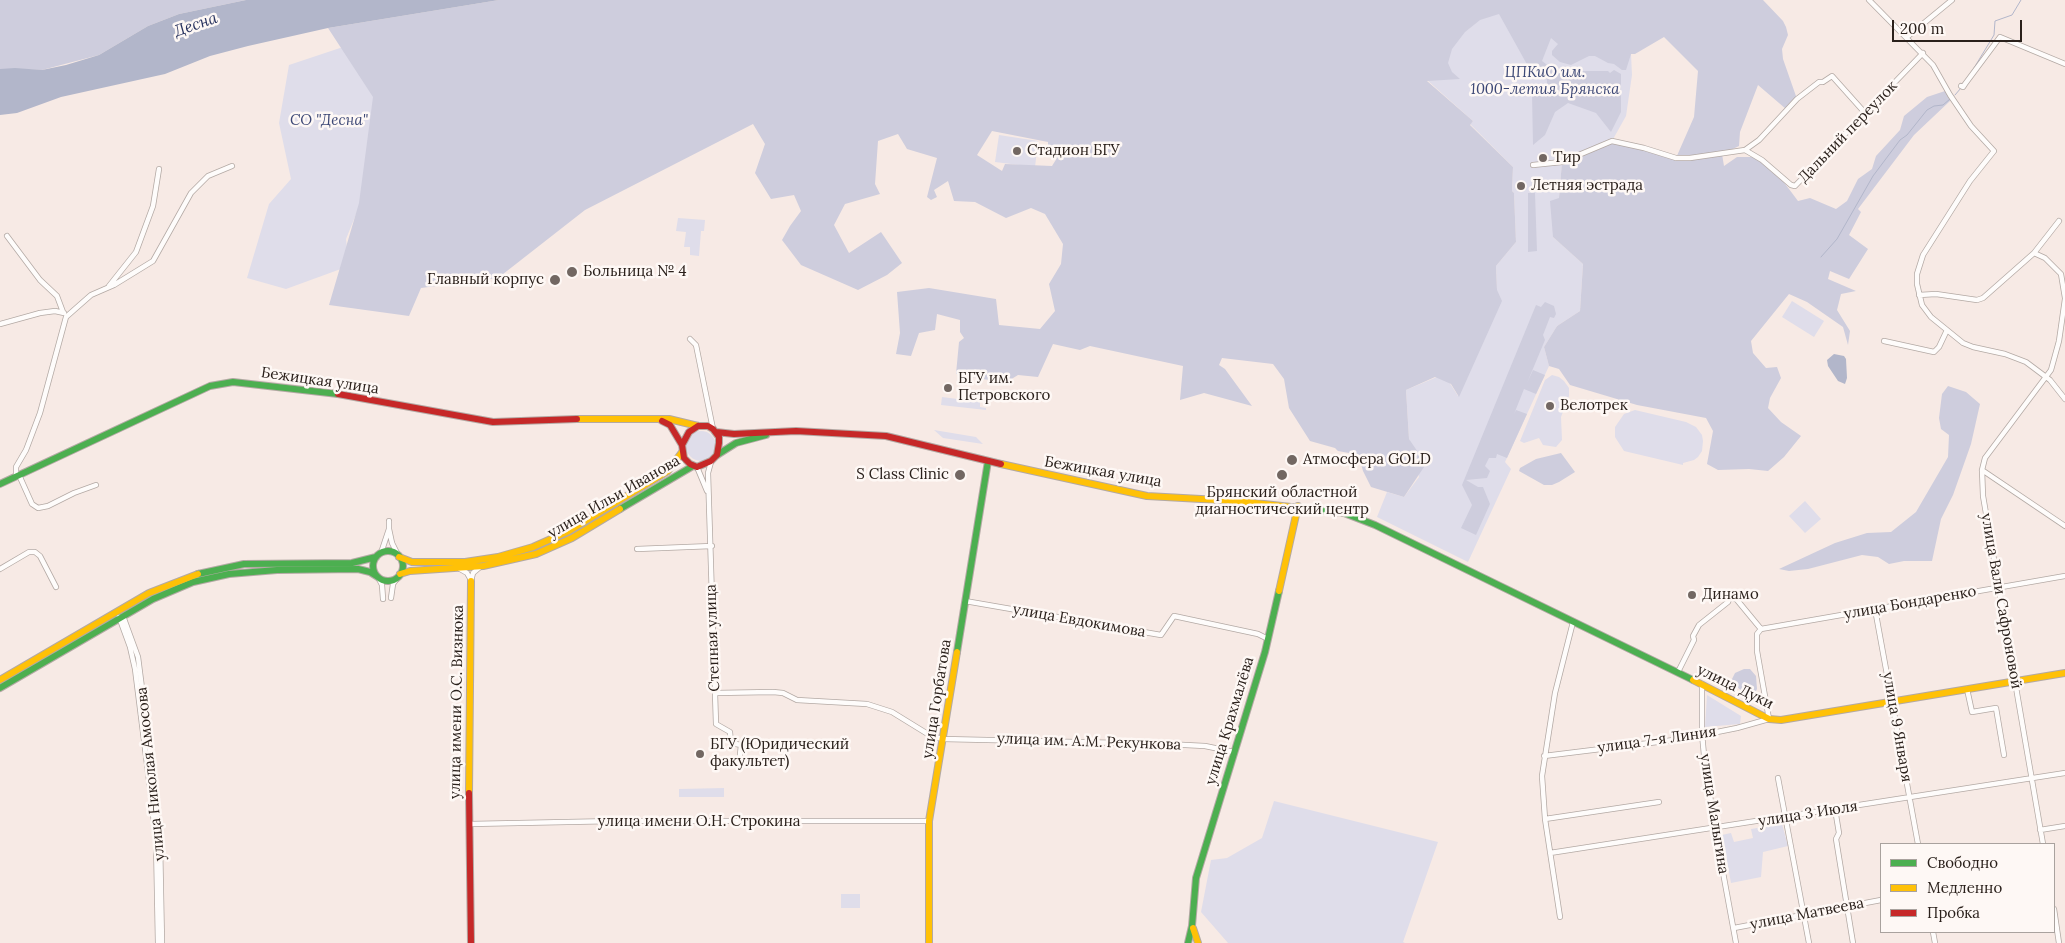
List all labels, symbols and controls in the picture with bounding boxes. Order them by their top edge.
water label: Десна [172,9,220,41]
scale bar [1895,10,2025,42]
text: 200 m [1900,19,1944,38]
park label: ЦПКиО им. 1000-летия Брянска [1471,64,1619,99]
street label: Дальний переулок [1795,77,1901,187]
park label: СО "Десна" [290,112,368,130]
place label: Стадион БГУ [1027,142,1120,160]
marker: Стадион БГУ [1011,145,1023,157]
place label: Тир [1553,149,1581,167]
marker: Тир [1537,152,1549,164]
place label: Летняя эстрада [1531,177,1643,195]
marker: Летняя эстрада [1515,180,1527,192]
place label: Больница № 4 [583,263,687,281]
marker: Больница № 4 [565,265,579,279]
place label: Главный корпус [427,271,544,289]
marker: Главный корпус [548,273,562,287]
street label: Бежицкая улица [260,364,380,398]
place label: БГУ им. Петровского [958,370,1050,405]
marker: БГУ им. Петровского [942,382,954,394]
place label: Велотрек [1560,397,1628,415]
marker: Велотрек [1544,400,1556,412]
place label: Атмосфера GOLD [1303,451,1431,469]
street label: улица Ильи Иванова [545,452,683,542]
street label: Бежицкая улица [1043,453,1163,491]
marker: Атмосфера GOLD [1285,453,1299,467]
place label: S Class Clinic [856,466,949,484]
marker: S Class Clinic [953,468,967,482]
marker: Брянский областной диагностический центр [1275,468,1289,482]
place label: Брянский областной диагностический центр [1195,484,1369,519]
street label: улица Вали Сафроновой [1977,512,2025,690]
street label: улица Бондаренко [1842,582,1978,624]
street label: Степная улица [702,584,724,692]
place label: Динамо [1702,586,1759,604]
marker: Динамо [1686,589,1698,601]
street label: улица Евдокимова [1011,600,1147,642]
street label: улица имени О.С. Визнюка [446,605,468,799]
street label: улица Горбатова [919,638,955,760]
street label: улица Крахмалёва [1202,655,1258,787]
street label: улица Дуки [1694,661,1776,713]
street label: улица 9 Января [1878,670,1916,784]
street label: улица Николая Амосова [133,686,169,862]
street label: улица 7-я Линия [1596,723,1718,757]
street label: улица им. А.М. Рекункова [996,730,1182,754]
place label: БГУ (Юридический факультет) [710,736,849,771]
marker: БГУ (Юридический факультет) [694,748,706,760]
street label: улица Малыгина [1696,753,1732,875]
street label: улица 3 Июля [1757,797,1859,831]
street label: улица имени О.Н. Строкина [597,813,801,831]
legend [1880,843,2055,933]
text: Свободно [1927,853,1998,872]
text: Медленно [1927,878,2002,897]
street label: улица Матвеева [1749,894,1865,934]
text: Пробка [1927,903,1980,922]

